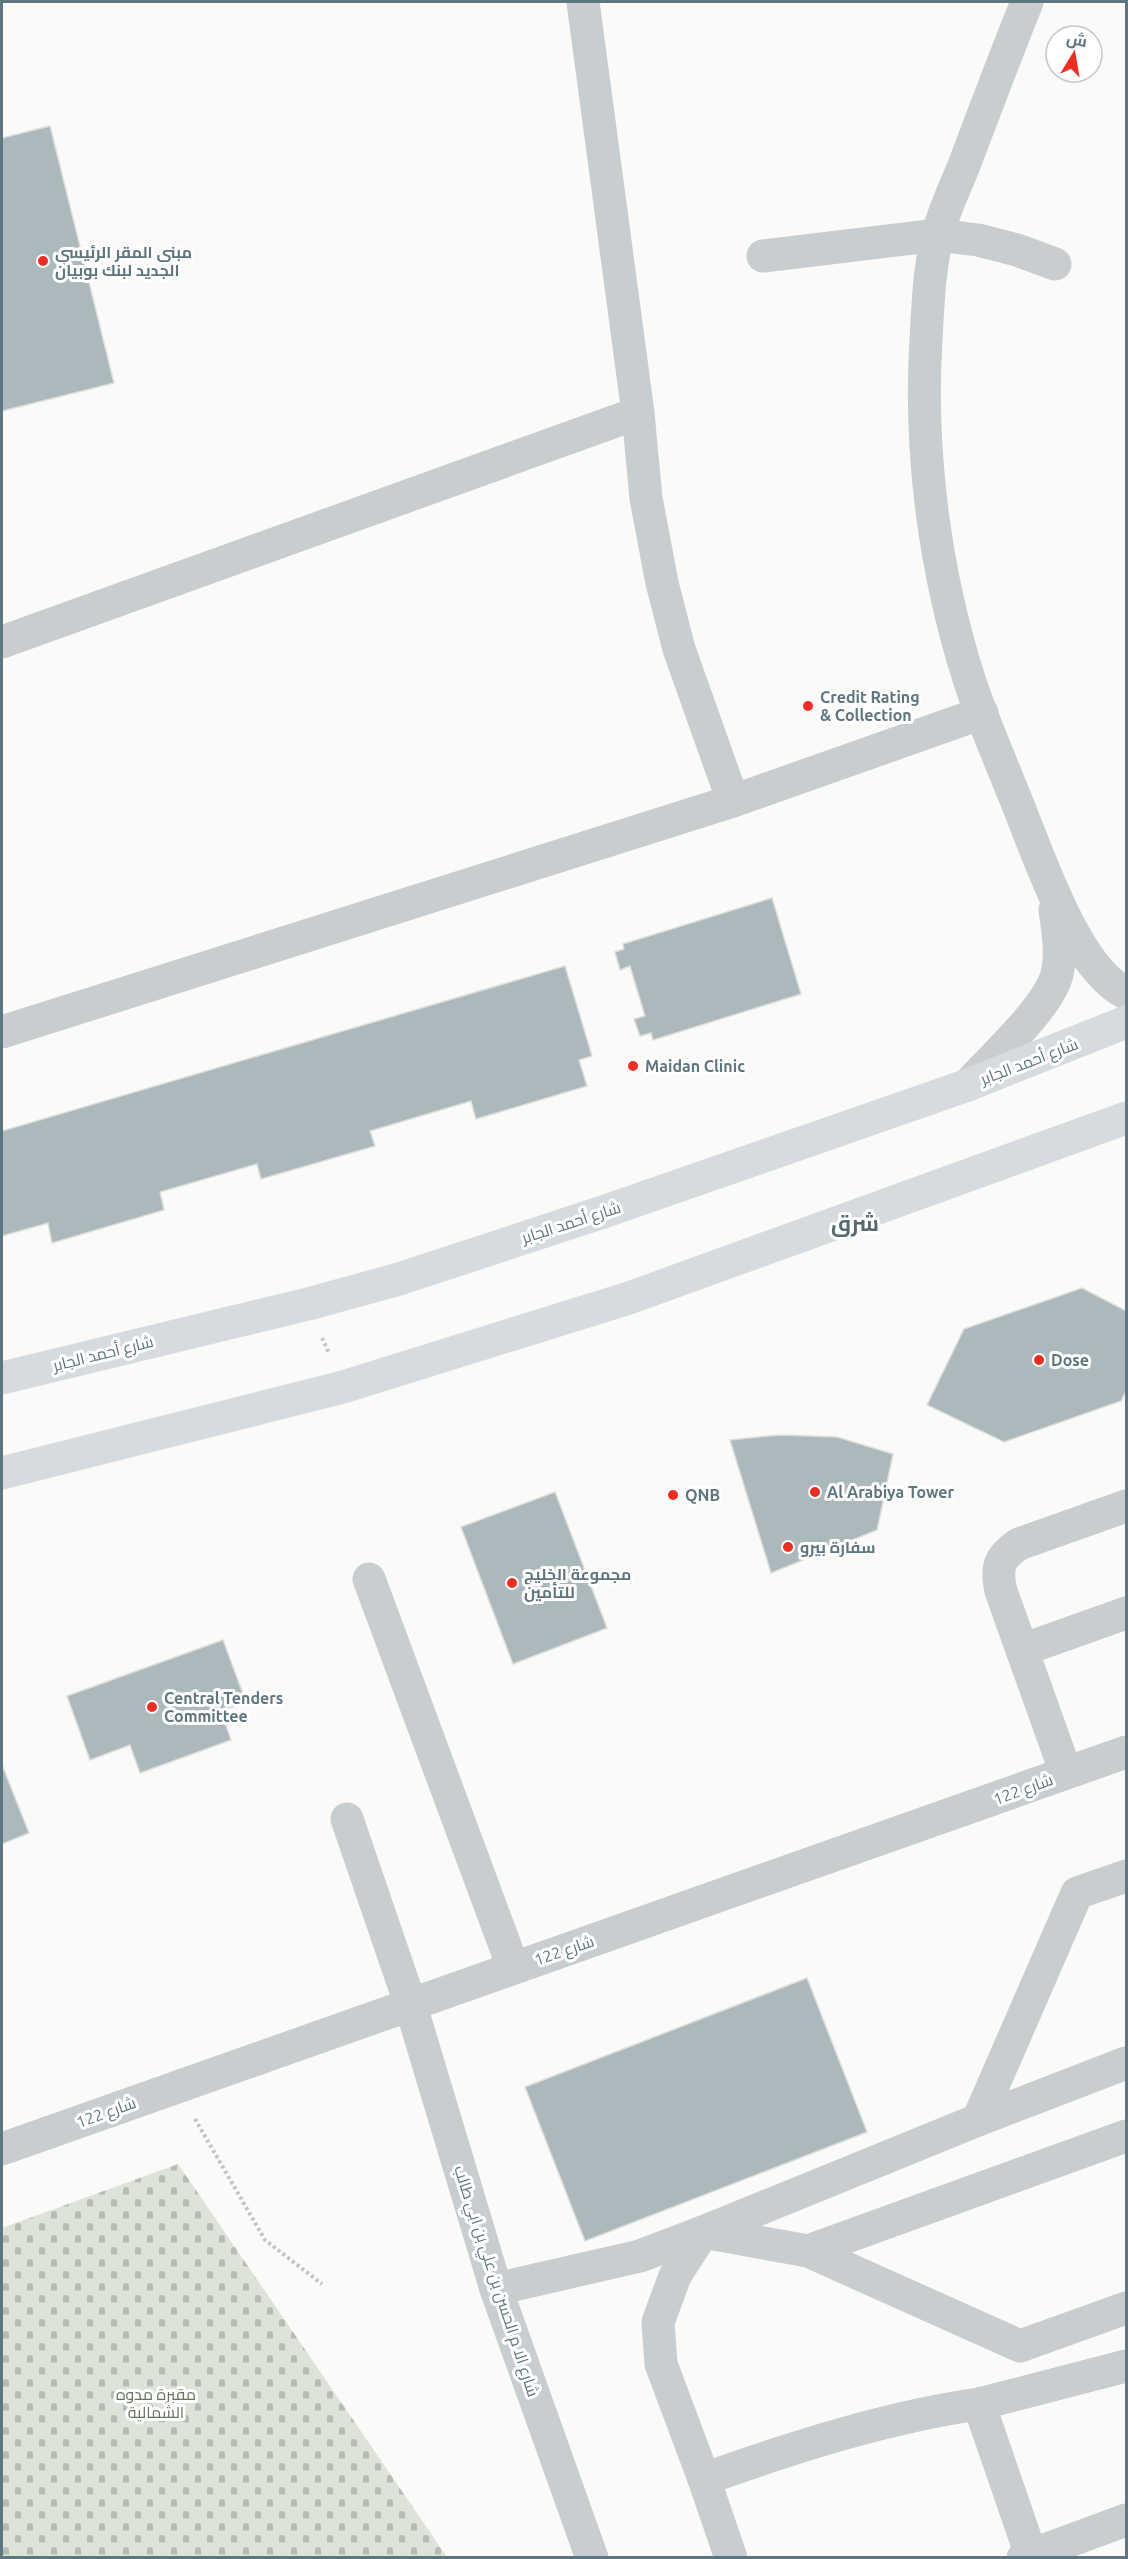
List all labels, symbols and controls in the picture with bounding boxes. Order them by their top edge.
north arrow [1044,24,1104,84]
text: ش [1065,28,1089,51]
place label: مبنى المقر الرئيسي الجديد لبنك بوبيان [55,243,192,280]
marker: مبنى المقر الرئيسي الجديد لبنك بوبيان [36,254,50,268]
place label: Credit Rating & Collection [820,688,920,724]
marker: Credit Rating & Collection [801,699,815,713]
street label: شارع أحمد الجابر [977,1034,1081,1091]
place label: Maidan Clinic [645,1057,745,1075]
marker: Maidan Clinic [626,1059,640,1073]
street label: شارع أحمد الجابر [518,1198,624,1250]
district label: شرق [831,1210,879,1237]
street label: شارع أحمد الجابر [50,1332,156,1377]
place label: Dose [1051,1351,1089,1369]
marker: Dose [1032,1353,1046,1367]
place label: Al Arabiya Tower [827,1483,955,1501]
marker: Al Arabiya Tower [808,1485,822,1499]
place label: QNB [685,1486,720,1504]
marker: QNB [666,1488,680,1502]
place label: سفارة بيرو [800,1538,876,1557]
marker: سفارة بيرو [781,1540,795,1554]
place label: مجموعة الخليج للتأمين [524,1565,631,1602]
marker: مجموعة الخليج للتأمين [505,1576,519,1590]
place label: Central Tenders Committee [164,1689,283,1725]
marker: Central Tenders Committee [145,1700,159,1714]
street label: شارع 122 [991,1770,1056,1811]
street label: شارع 122 [532,1931,597,1971]
street label: شارع 122 [74,2093,139,2134]
street label: شارع الا م الحسن بن علي بن ابي طالب [446,2163,543,2400]
park label: مقبرة مدوه الشمالية [116,2385,196,2422]

